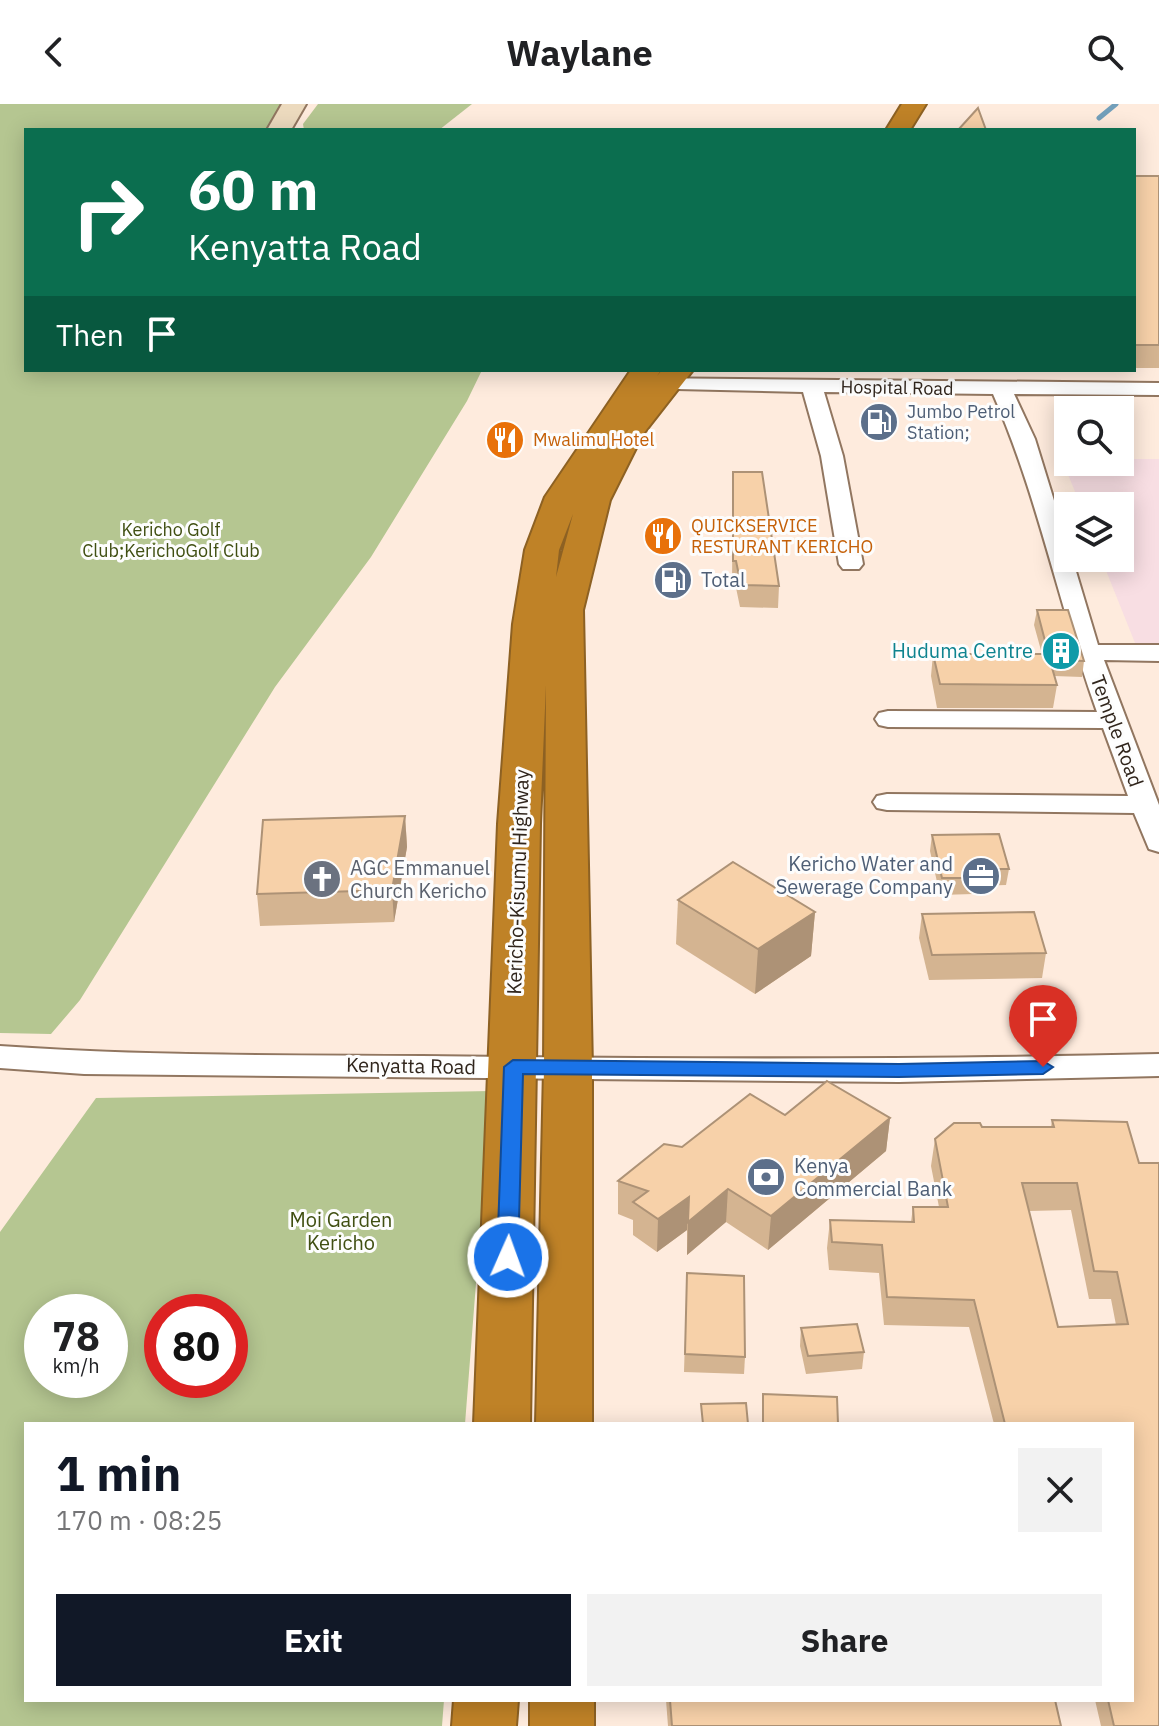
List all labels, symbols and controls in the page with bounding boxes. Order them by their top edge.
text: Waylane [506,29,653,76]
icon: back [32,30,76,74]
icon: search [1083,30,1127,74]
text: 60 m [188,153,318,225]
icon: right [56,160,160,264]
text: Kenyatta Road [188,223,422,270]
icon: arrive [140,312,184,356]
text: Then [56,315,124,354]
street label: Hospital Road [840,375,954,400]
map controls [1054,396,1134,572]
button: search [1054,396,1134,476]
place label: Jumbo Petrol Station; [907,400,1015,444]
fuel station icon: Jumbo Petrol Station; [858,401,900,443]
restaurant icon: Mwalimu Hotel [484,419,526,461]
place label: Mwalimu Hotel [533,428,654,451]
button: layers [1054,492,1134,572]
place label: QUICKSERVICE RESTURANT KERICHO [691,514,873,558]
restaurant icon: QUICKSERVICE RESTURANT KERICHO [642,515,684,557]
park label: Kericho Golf Club;KerichoGolf Club [82,518,260,562]
fuel station icon: Total [652,559,694,601]
place label: Total [701,566,745,593]
building icon: Huduma Centre [1040,630,1082,672]
place label: Huduma Centre [892,637,1033,664]
street label: Temple Road [1085,671,1150,791]
street label: Kericho-Kisumu Highway [500,769,535,995]
place label: Kericho Water and Sewerage Company [776,850,953,900]
place label: AGC Emmanuel Church Kericho [350,854,490,904]
office icon: Kericho Water and Sewerage Company [960,855,1002,897]
church icon: AGC Emmanuel Church Kericho [301,858,343,900]
pin [1009,985,1077,1067]
icon: arrive [1021,997,1065,1041]
street label: Kenyatta Road [346,1051,476,1080]
place label: Kenya Commercial Bank [794,1152,953,1202]
bank icon: Kenya Commercial Bank [745,1156,787,1198]
park label: Moi Garden Kericho [290,1206,392,1256]
position arrow [466,1215,550,1299]
speed limit sign: 80 [144,1294,248,1398]
text: 78 [52,1310,100,1362]
text: km/h [52,1352,100,1379]
text: 1 min [56,1442,181,1504]
button: close [1018,1448,1102,1532]
text: 170 m · 08:25 [56,1503,222,1537]
button: Exit [56,1594,571,1686]
button: Share [587,1594,1102,1686]

